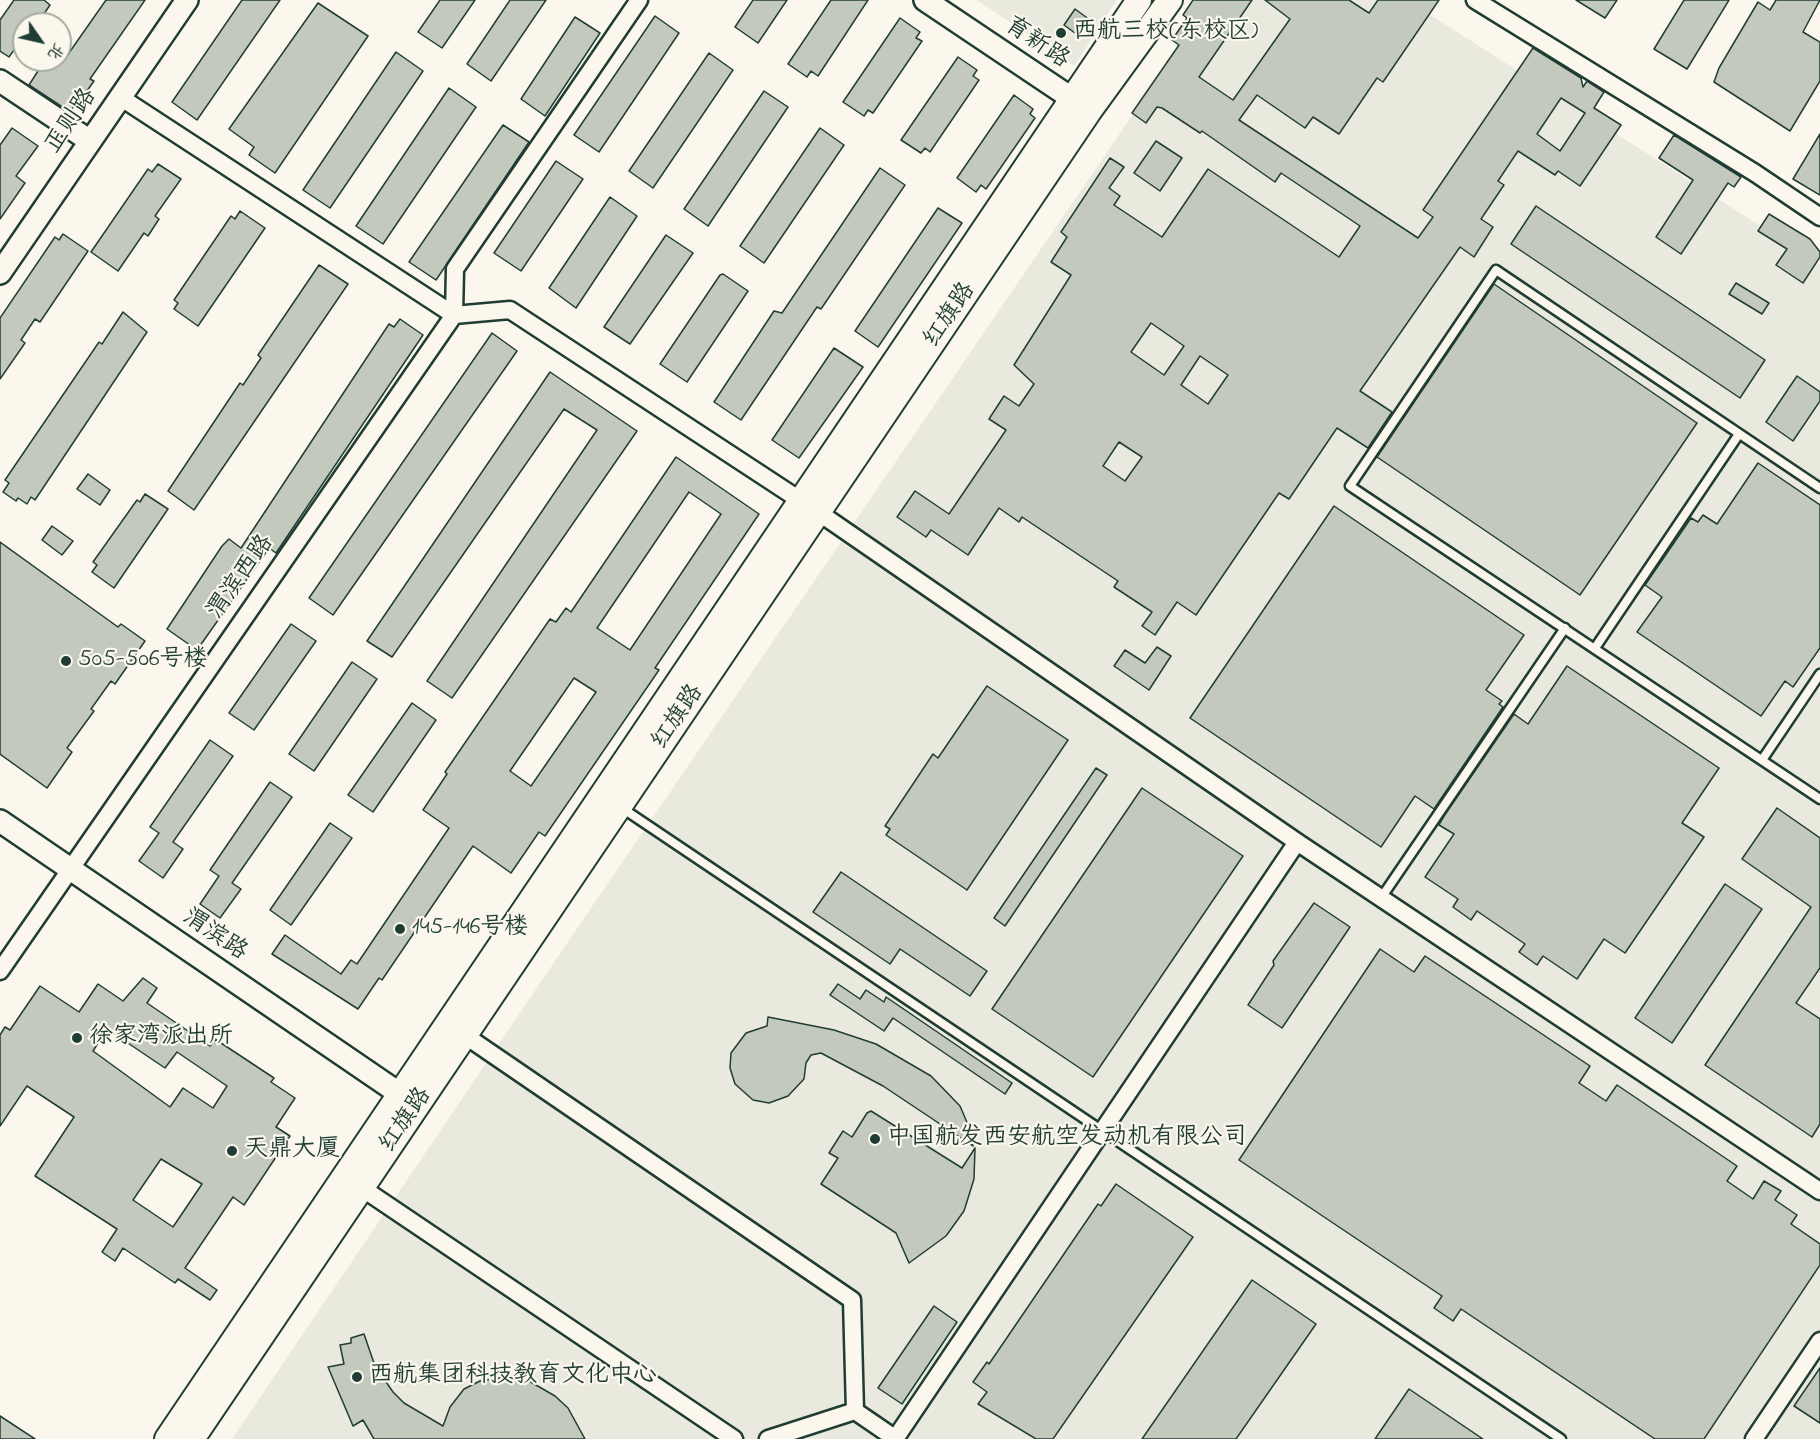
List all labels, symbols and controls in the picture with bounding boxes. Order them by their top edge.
north arrow [12,12,72,72]
street label: 育新路 [998,12,1074,76]
place label: 西航三校(东校区) [1073,19,1258,47]
marker: 西航三校(东校区) [1054,26,1068,40]
text: 北 [41,38,70,64]
street label: 正则路 [40,84,104,160]
street label: 红旗路 [919,278,983,354]
street label: 渭滨西路 [203,530,281,626]
place label: 505-506号楼 [78,647,207,675]
marker: 505-506号楼 [59,654,73,668]
street label: 红旗路 [647,680,711,756]
street label: 渭滨路 [176,904,252,968]
place label: 145-146号楼 [412,915,528,943]
marker: 145-146号楼 [393,922,407,936]
place label: 徐家湾派出所 [89,1024,233,1052]
marker: 徐家湾派出所 [70,1031,84,1045]
street label: 红旗路 [375,1083,439,1159]
place label: 中国航发西安航空发动机有限公司 [887,1125,1247,1153]
marker: 中国航发西安航空发动机有限公司 [868,1132,882,1146]
place label: 天鼎大厦 [244,1137,340,1165]
marker: 天鼎大厦 [225,1144,239,1158]
place label: 西航集团科技教育文化中心 [369,1363,657,1391]
marker: 西航集团科技教育文化中心 [350,1370,364,1384]

